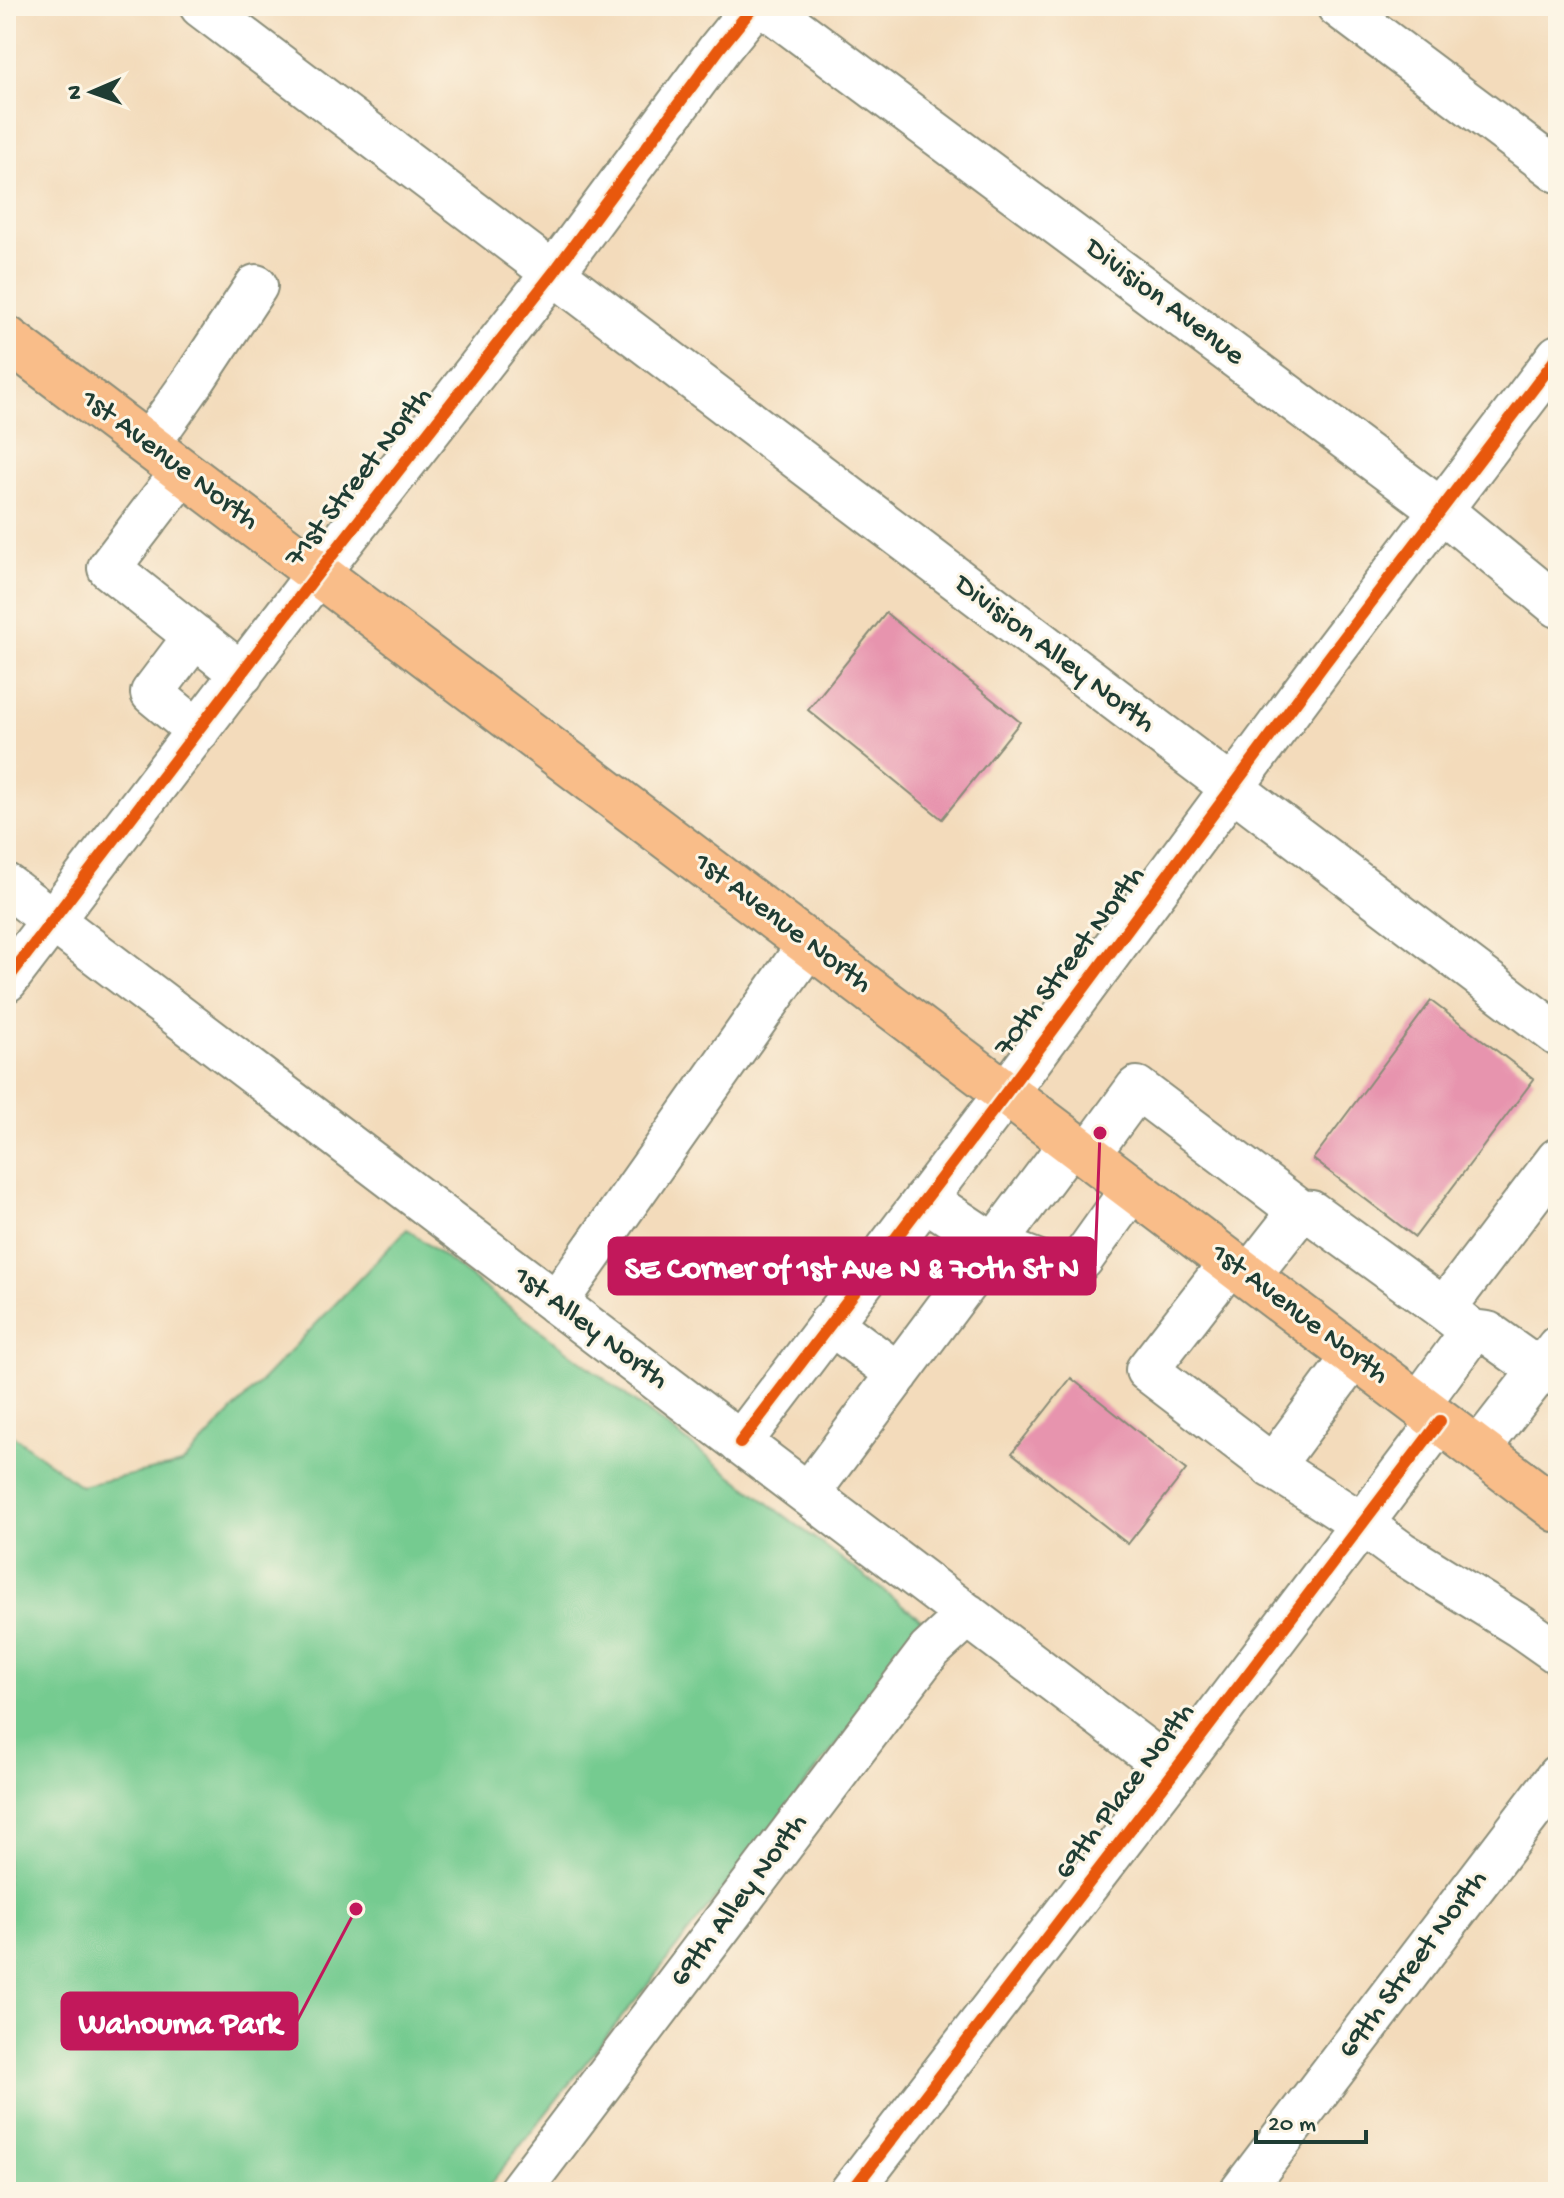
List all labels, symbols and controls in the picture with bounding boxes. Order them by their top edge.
north arrow [52,52,132,132]
text: N [63,85,89,100]
street label: Division Avenue [1076,230,1251,375]
street label: 71st Street North [278,381,441,576]
street label: 1st Avenue North [72,382,265,539]
street label: Division Alley North [945,567,1161,742]
street label: 1st Avenue North [685,845,878,1002]
street label: 70th Street North [987,860,1154,1065]
street label: 1st Avenue North [1202,1236,1395,1393]
callout: SE Corner of 1st Ave N & 70th St N [609,1238,1095,1294]
text: SE Corner of 1st Ave N & 70th St N [625,1252,1079,1290]
street label: 1st Alley North [505,1259,674,1399]
street label: 69th Place North [1048,1697,1204,1887]
street label: 69th Alley North [663,1807,817,1995]
street label: 69th Street North [1332,1864,1496,2066]
callout: Wahouma Park [62,1993,297,2049]
text: Wahouma Park [78,2007,285,2045]
scale bar [1256,2094,1366,2144]
text: 20 m [1268,2111,1316,2140]

